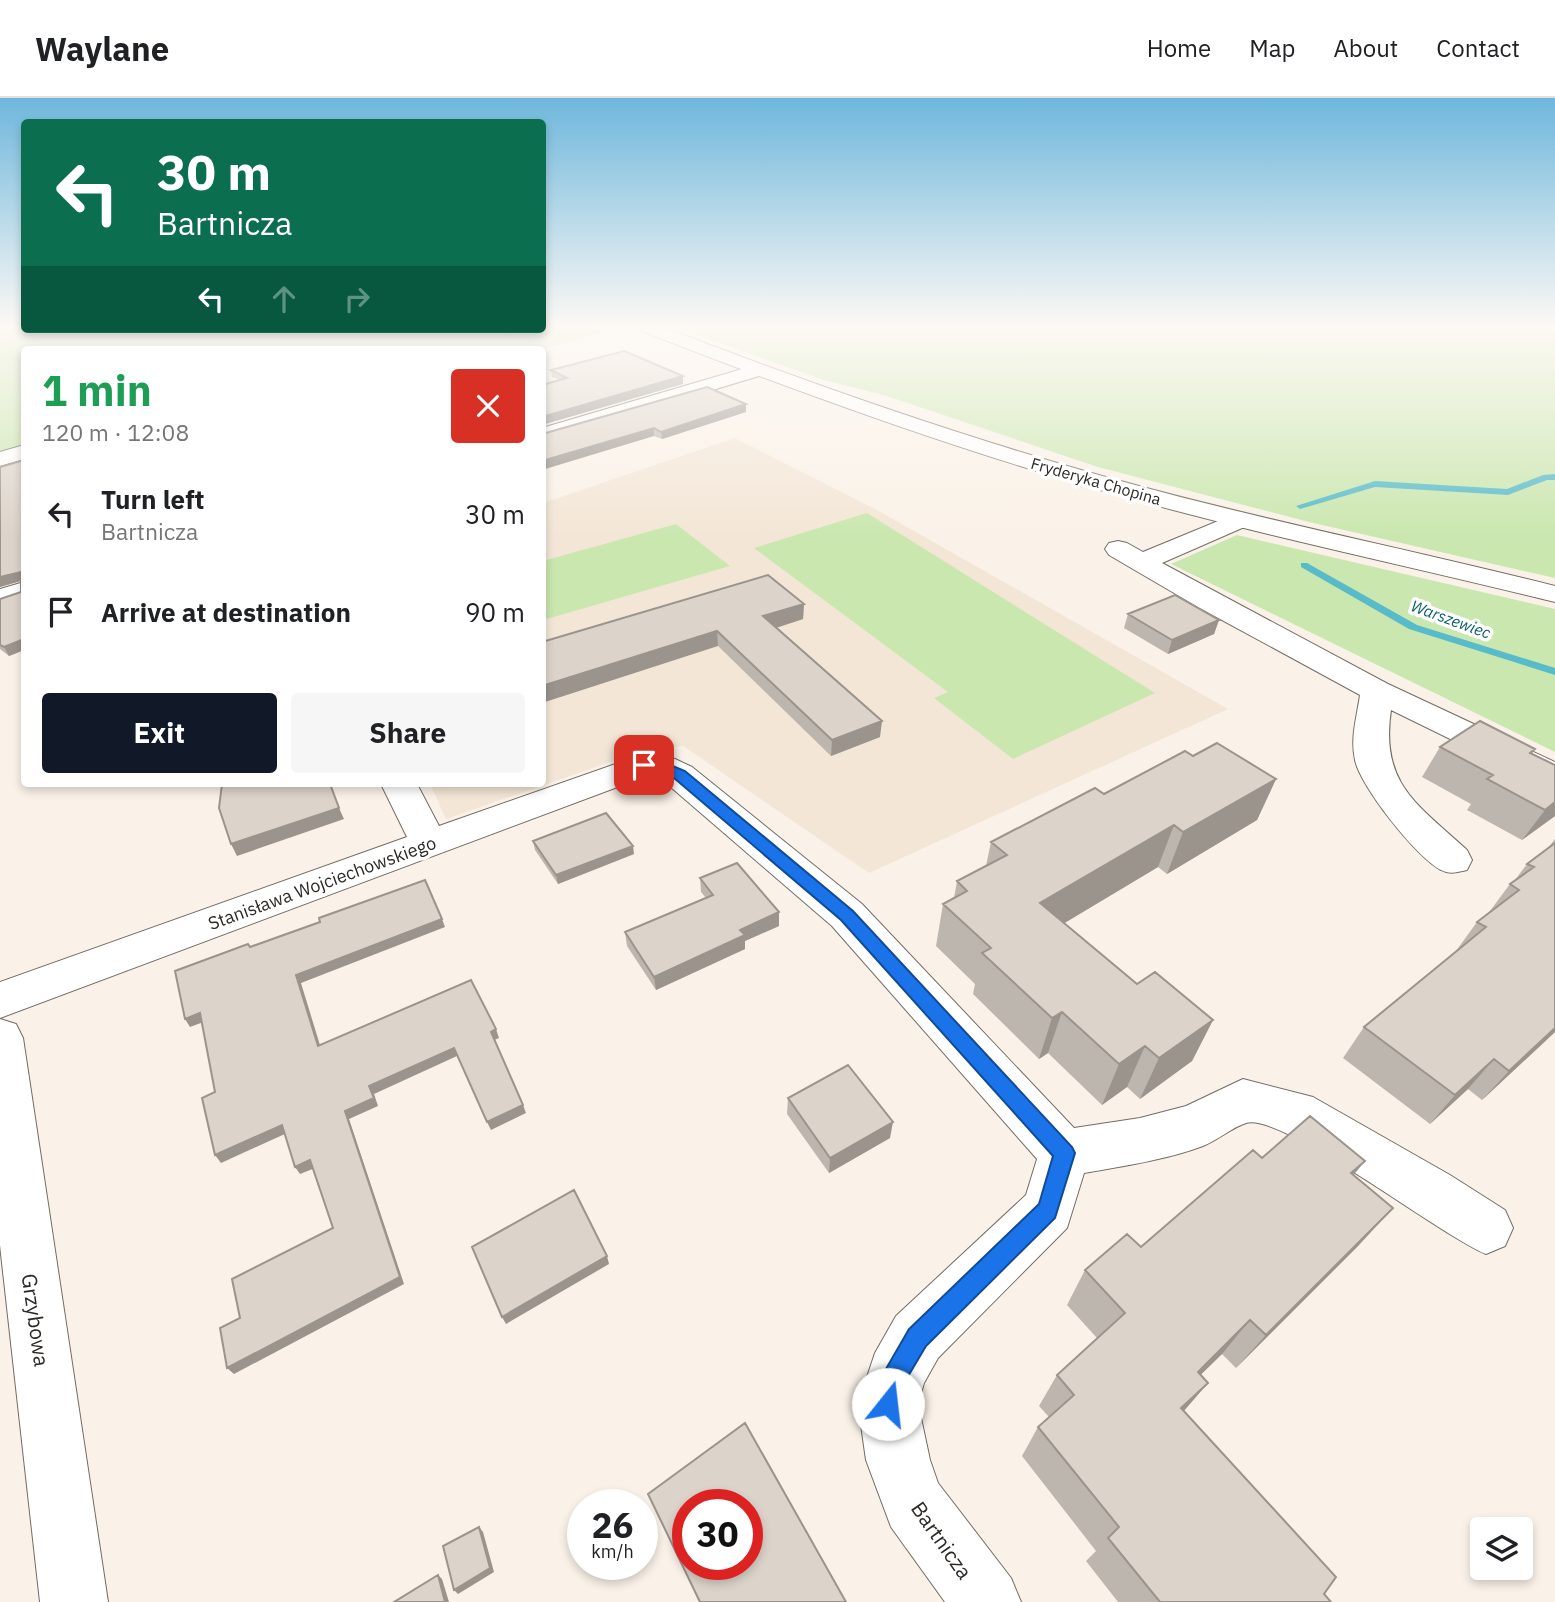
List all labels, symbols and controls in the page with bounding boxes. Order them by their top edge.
text: Waylane [35,27,169,70]
text: Home [1147,32,1211,64]
text: Map [1249,32,1295,64]
text: About [1333,32,1398,64]
text: Contact [1436,32,1520,64]
text: 30 m [157,140,271,203]
icon: left [42,147,133,238]
text: Bartnicza [157,202,292,244]
icon: left [192,280,230,318]
icon: ahead [265,280,303,318]
icon: right [338,280,376,318]
text: 1 min [42,363,152,418]
button: close [451,369,525,443]
text: 120 m · 12:08 [42,417,189,447]
street label: Fryderyka Chopina [1029,453,1164,509]
text: Turn left [101,482,204,516]
icon: left [42,495,80,533]
text: 30 m [465,497,525,531]
text: Bartnicza [101,516,198,546]
icon: arrive [42,593,80,631]
text: Arrive at destination [101,595,351,629]
text: 90 m [465,595,525,629]
water label: Warszewiec [1408,595,1494,643]
button: Exit [42,693,277,773]
button: Share [291,693,525,773]
pin [614,735,674,795]
icon: arrive [625,746,663,784]
street label: Stanisława Wojciechowskiego [205,831,439,935]
street label: Grzybowa [16,1272,56,1368]
position arrow [851,1367,925,1441]
speed limit sign: 30 [672,1489,763,1580]
street label: Bartnicza [905,1496,979,1584]
text: 26 [591,1502,634,1548]
map controls [1470,1517,1533,1580]
button: layers [1470,1517,1533,1580]
text: km/h [591,1540,634,1563]

